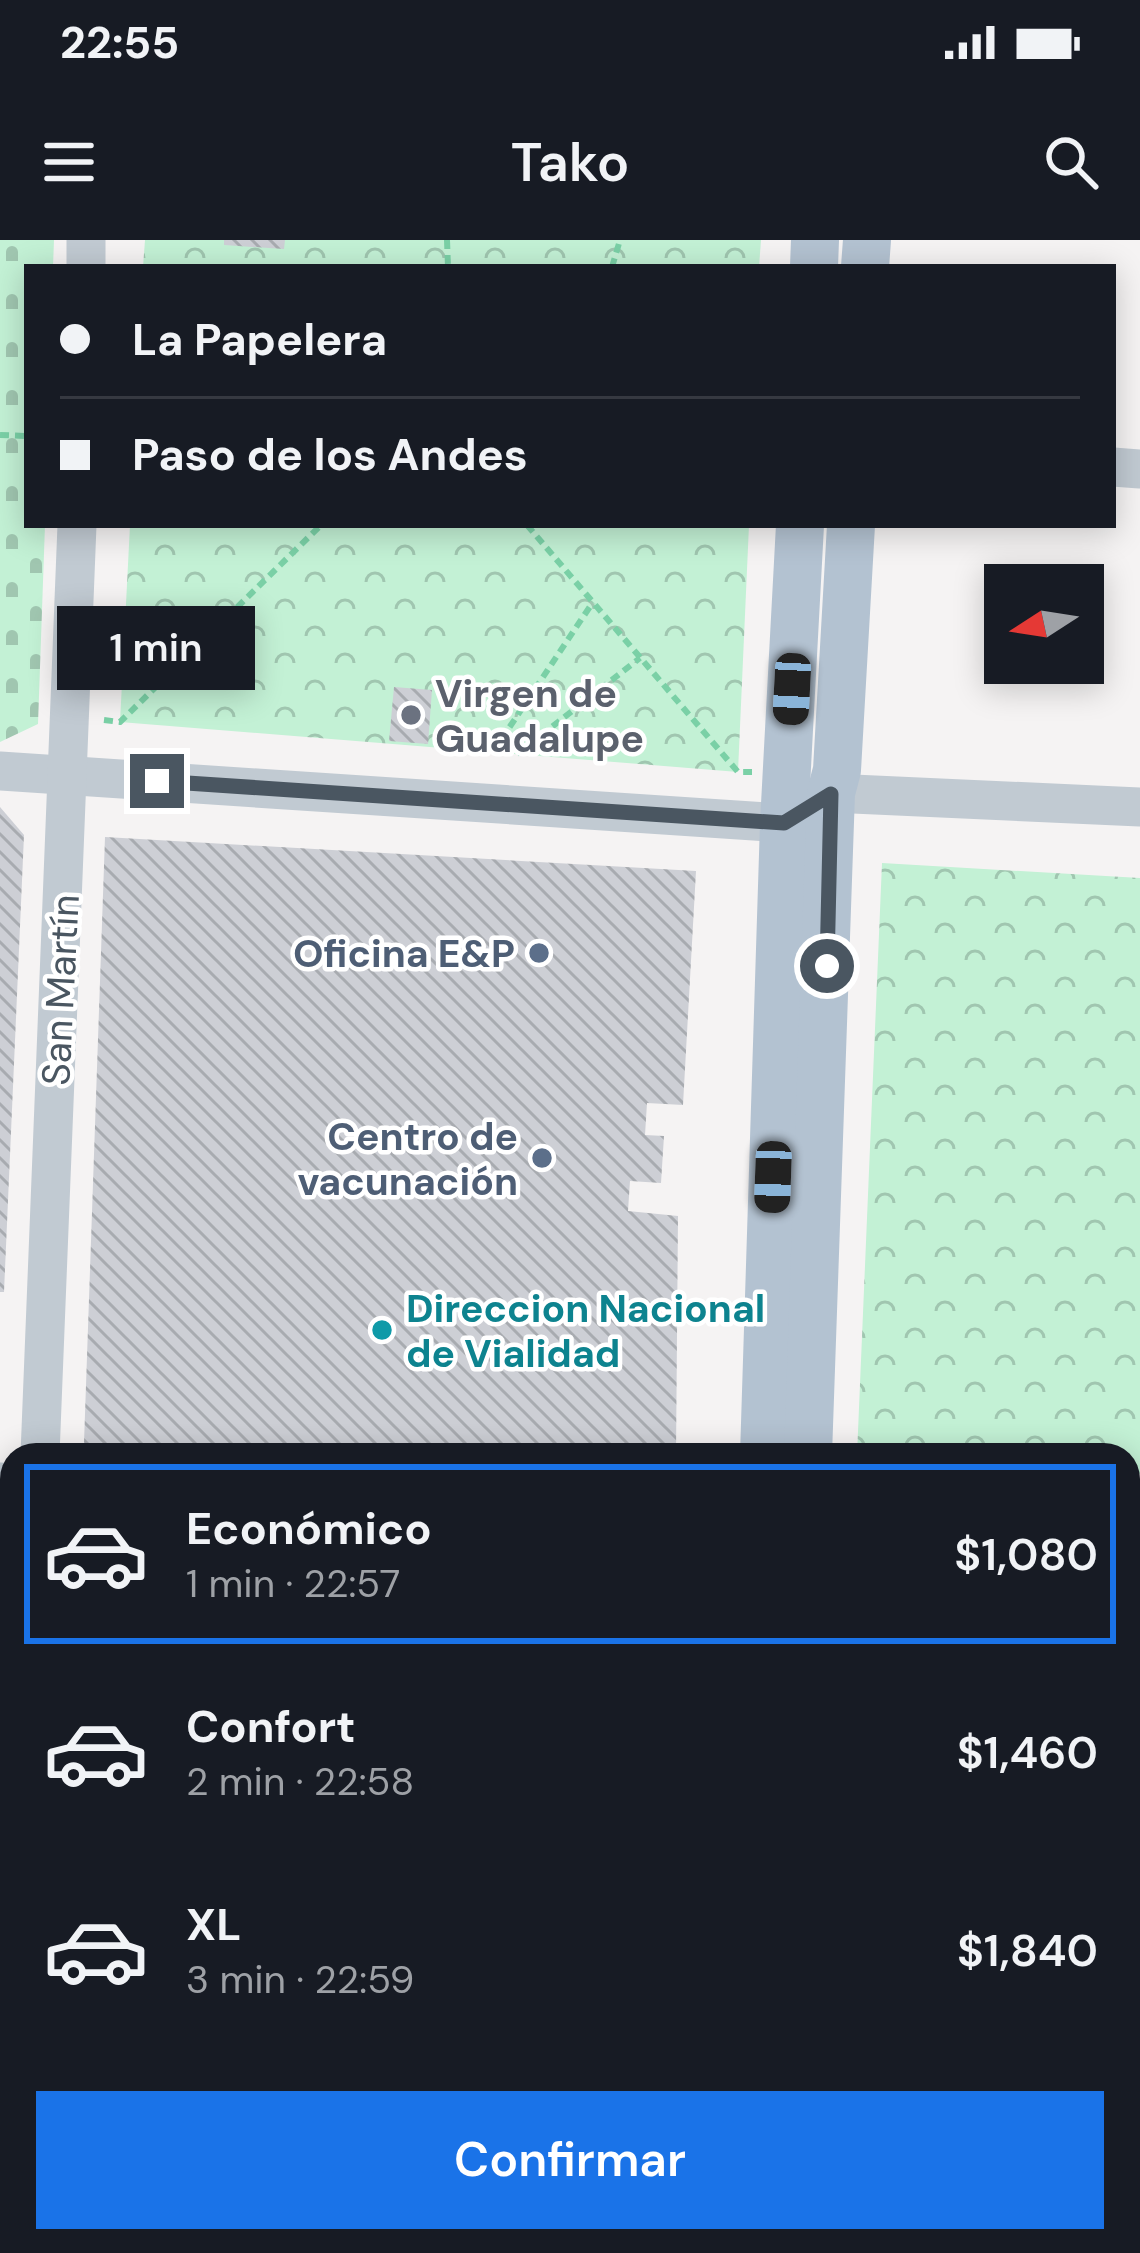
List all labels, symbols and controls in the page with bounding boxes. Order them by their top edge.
text: 22:55 [60,13,179,72]
text: Tako [511,127,629,198]
icon: menu [36,129,102,195]
icon: search [1038,129,1104,195]
text: La Papelera [132,310,387,369]
text: Paso de los Andes [132,425,528,484]
north arrow [984,564,1104,684]
map controls [984,564,1104,684]
callout: 1 min [58,607,256,691]
text: 1 min [109,622,203,673]
car [772,652,812,726]
place label: Virgen de Guadalupe [435,668,644,764]
marker: Virgen de Guadalupe [398,702,424,728]
route end [130,754,184,808]
street label: San Martín [30,893,91,1087]
place label: Oficina E&P [293,928,515,979]
route start [800,939,854,993]
marker: Oficina E&P [526,940,552,966]
place label: Centro de vacunación [297,1111,518,1207]
car [754,1140,792,1214]
marker: Centro de vacunación [529,1145,555,1171]
place label: Direccion Nacional de Vialidad [406,1283,765,1379]
marker: Direccion Nacional de Vialidad [369,1317,395,1343]
text: Económico [186,1499,432,1558]
icon: car [42,1500,150,1608]
text: $1,080 [954,1525,1098,1584]
text: 1 min · 22:57 [186,1558,400,1609]
text: Confort [186,1697,356,1756]
icon: car [42,1698,150,1806]
text: $1,460 [957,1723,1098,1782]
text: 2 min · 22:58 [186,1756,414,1807]
text: XL [186,1895,241,1954]
icon: car [42,1896,150,2004]
text: $1,840 [957,1921,1098,1980]
text: 3 min · 22:59 [186,1954,414,2005]
button: Confirmar [36,2091,1104,2229]

